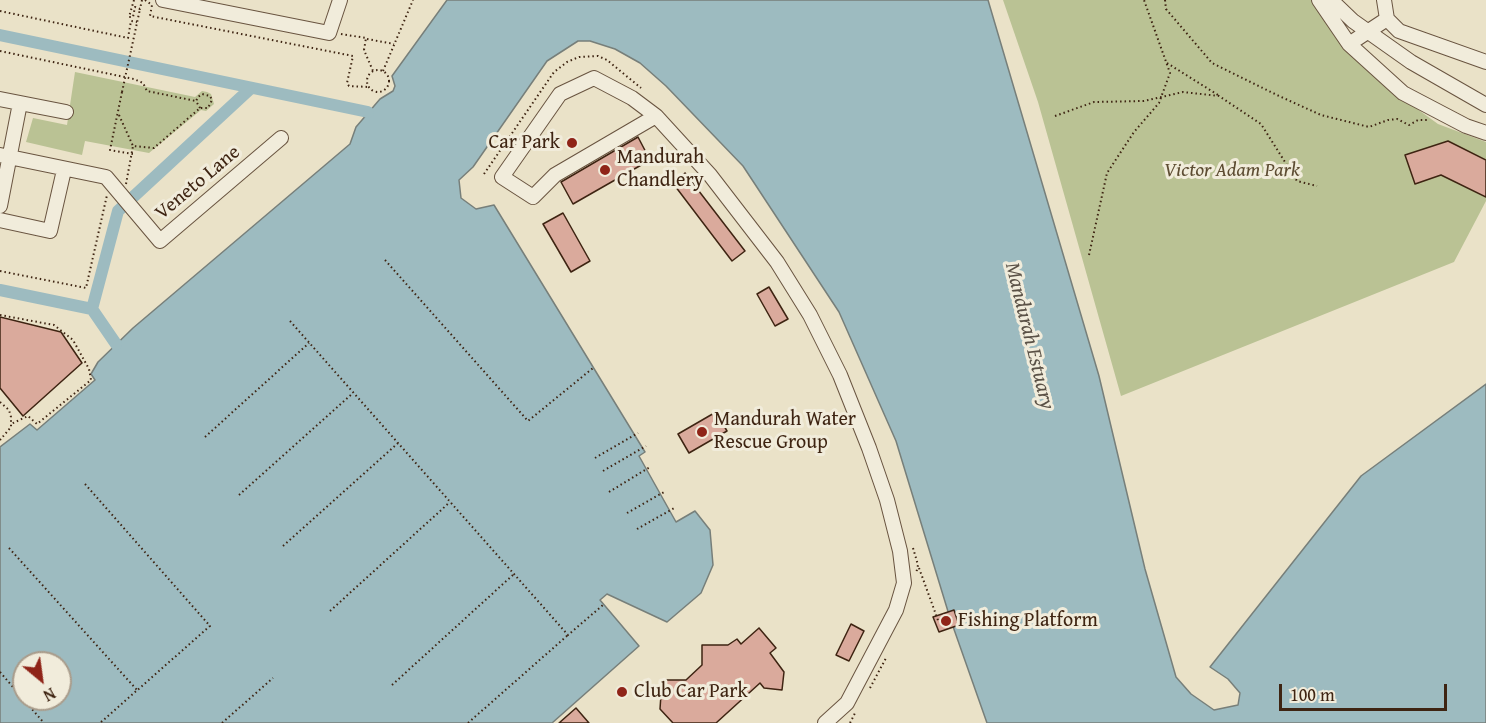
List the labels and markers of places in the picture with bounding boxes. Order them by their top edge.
place label: Car Park [488,131,560,155]
marker: Car Park [565,136,579,150]
place label: Mandurah Chandlery [617,146,704,193]
marker: Mandurah Chandlery [598,163,612,177]
place label: Mandurah Water Rescue Group [714,408,856,455]
marker: Mandurah Water Rescue Group [695,425,709,439]
place label: Fishing Platform [958,609,1098,633]
marker: Fishing Platform [939,614,953,628]
place label: Club Car Park [634,680,748,704]
marker: Club Car Park [615,685,629,699]

